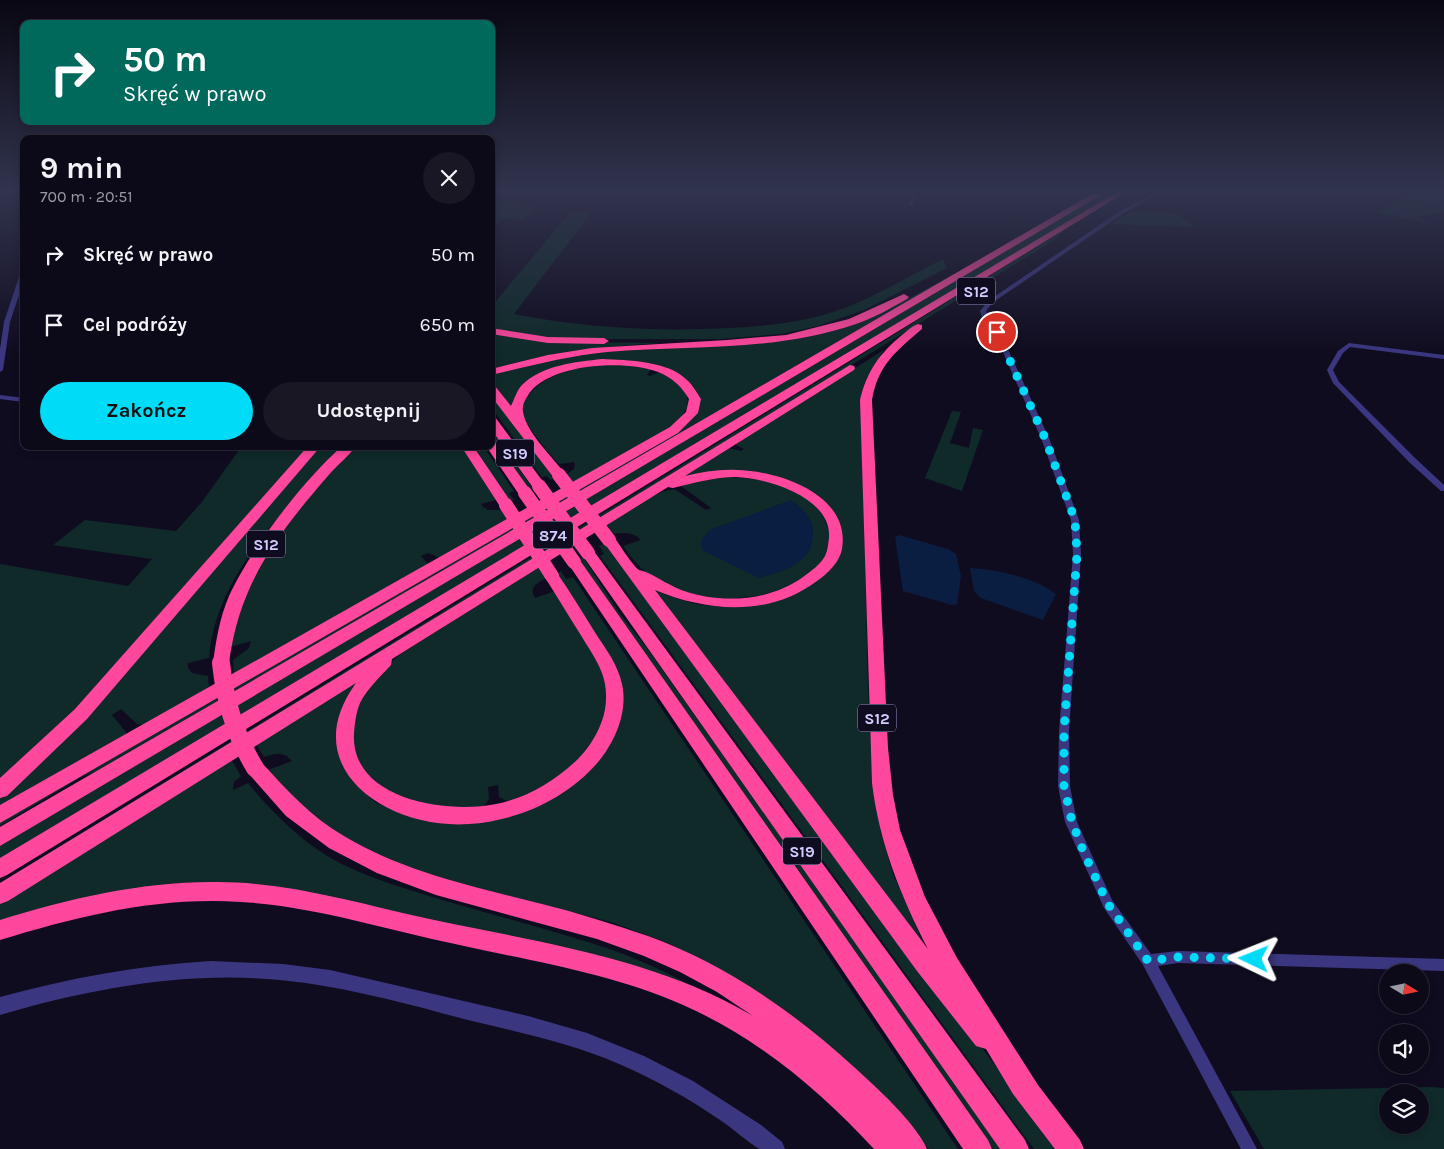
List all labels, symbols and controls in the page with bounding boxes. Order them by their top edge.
text: 50 m [123,39,208,80]
icon: right [40,40,105,105]
text: Skręć w prawo [123,81,267,107]
text: 9 min [40,150,123,186]
button: close [423,152,475,204]
text: 700 m · 20:51 [40,187,133,206]
icon: right [40,241,68,269]
text: Skręć w prawo [83,244,213,266]
text: 50 m [431,244,475,266]
road number: S12 [957,278,995,304]
icon: arrive [40,311,68,339]
pin [976,311,1018,353]
text: Cel podróży [83,314,187,336]
text: 650 m [420,314,475,336]
icon: arrive [983,318,1011,346]
button: Zakończ [40,382,253,440]
button: Udostępnij [263,382,475,440]
road number: S19 [496,439,534,466]
road number: 874 [533,522,573,548]
road number: S12 [247,530,285,558]
road number: S12 [858,704,896,731]
road number: S19 [783,838,821,864]
position arrow [1227,932,1279,984]
north arrow [1379,964,1429,1014]
map controls [1379,964,1429,1134]
button: sound [1379,1024,1429,1074]
button: layers [1379,1084,1429,1134]

